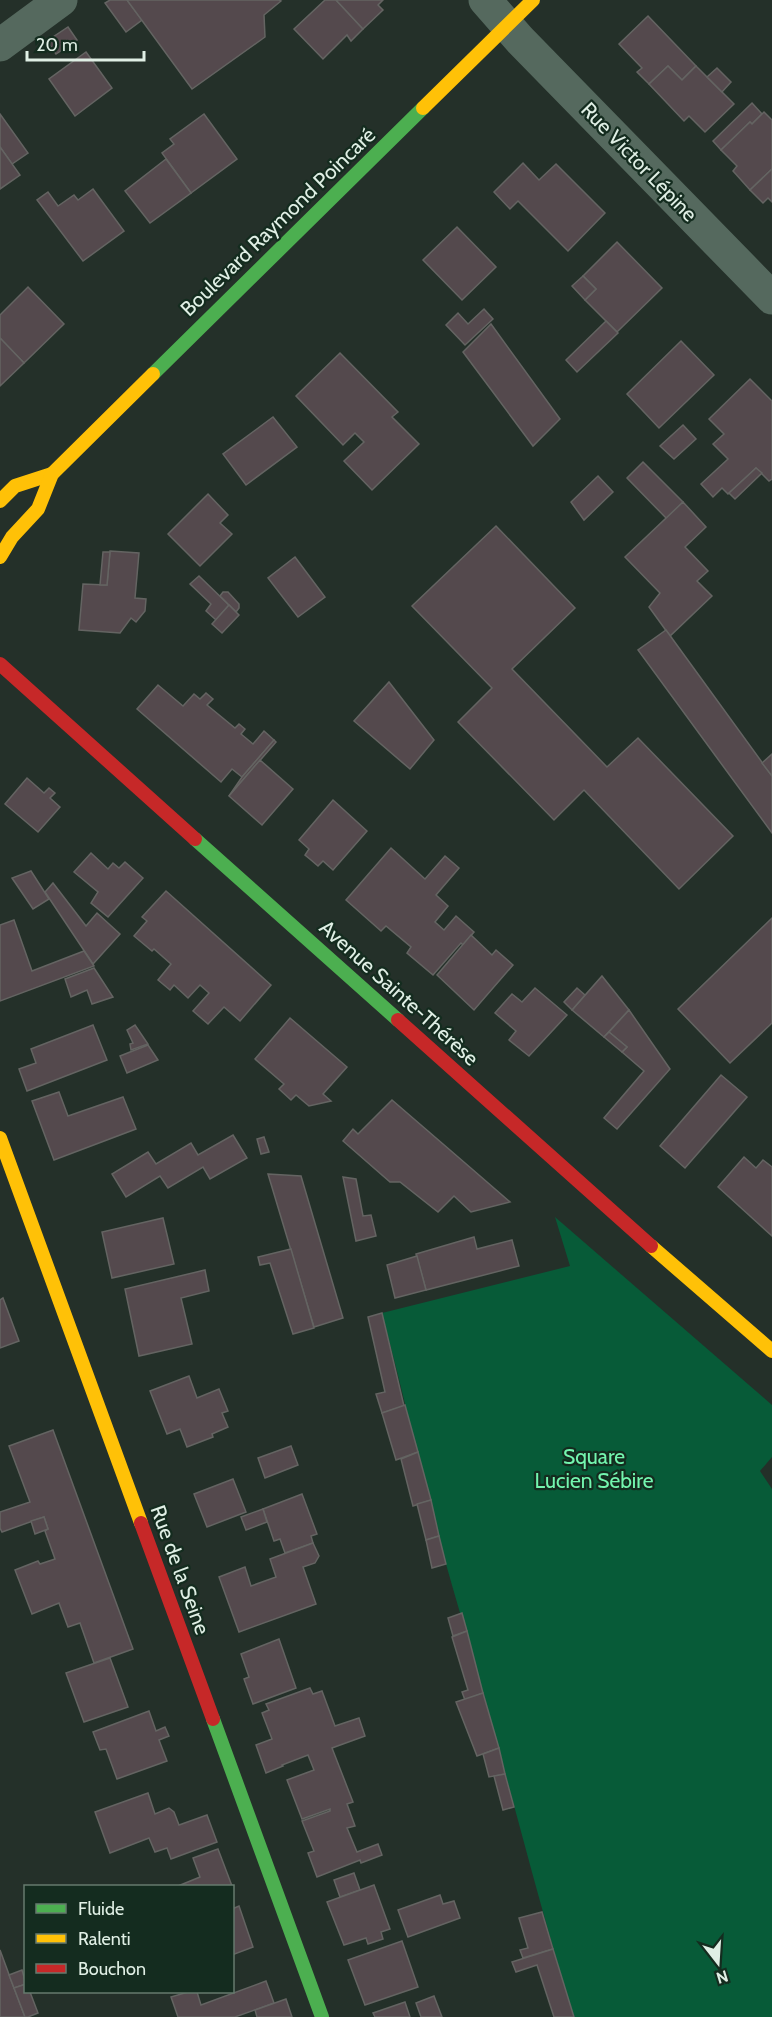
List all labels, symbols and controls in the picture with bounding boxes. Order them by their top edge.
scale bar [27,24,144,62]
text: 20 m [36,34,78,56]
street label: Rue Victor Lépine [576,97,703,227]
street label: Boulevard Raymond Poincaré [175,122,380,321]
street label: Avenue Sainte-Thérèse [315,915,484,1071]
park label: Square Lucien Sébire [535,1444,654,1493]
street label: Rue de la Seine [146,1502,216,1638]
legend [24,1885,234,1993]
text: Fluide [78,1898,124,1920]
text: Ralenti [78,1928,131,1950]
north arrow [688,1933,748,1993]
text: Bouchon [78,1958,146,1980]
text: N [714,1966,730,1988]

